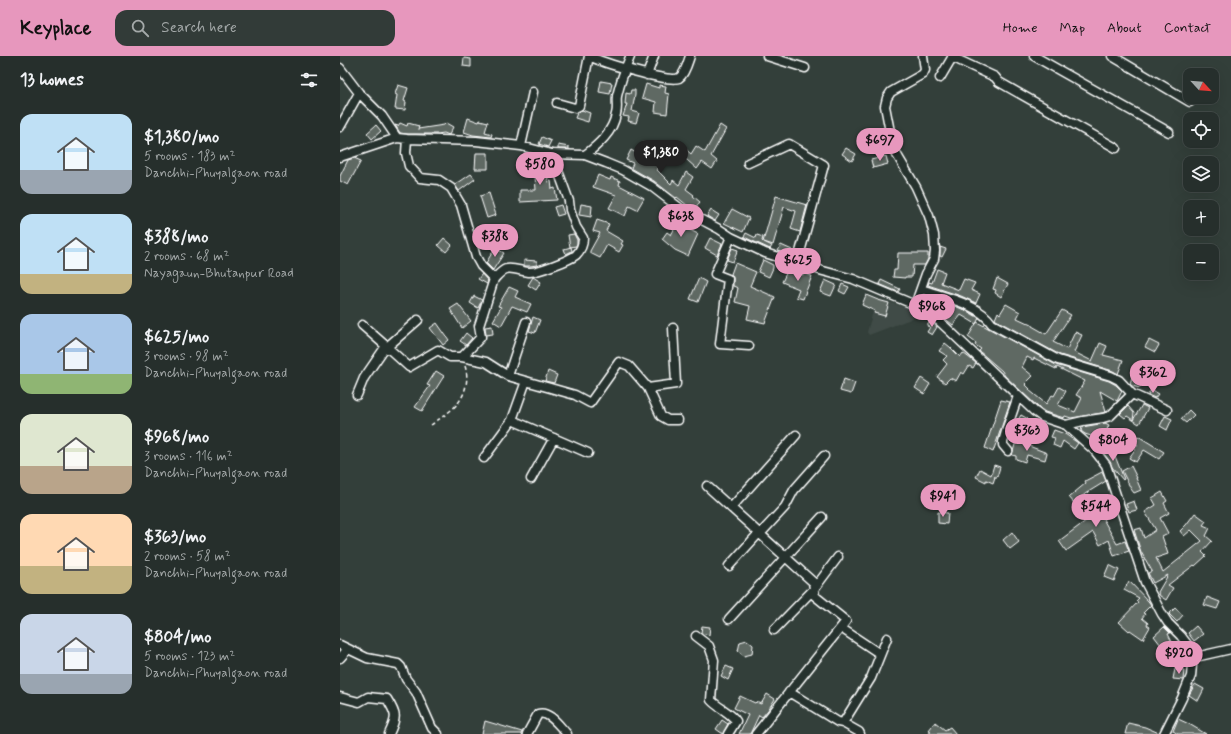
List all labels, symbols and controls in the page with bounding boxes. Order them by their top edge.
search box [115,10,395,46]
text: Keyplace [20,16,91,41]
icon: search [129,17,151,39]
text: Search here [161,18,237,38]
text: Home [1003,19,1037,37]
text: Map [1059,19,1085,37]
text: About [1107,19,1142,37]
text: Contact [1164,19,1211,37]
north arrow [1183,68,1219,104]
map controls [1183,68,1219,280]
text: 13 homes [20,69,84,91]
icon: filters [298,69,320,91]
button: locate [1183,112,1219,148]
text: $1,380/mo [144,126,219,148]
pin: $697 [856,128,904,162]
icon: home [52,130,100,178]
text: $697 [865,132,895,149]
pin: $1,380 [628,140,694,174]
text: $1,380 [643,144,679,161]
text: 5 rooms · 183 m² [144,148,235,165]
pin: $580 [516,152,564,186]
text: $580 [525,156,555,173]
button: layers [1183,156,1219,192]
text: Danchhi-Phuyalgaon road [144,165,287,182]
button: + [1183,200,1219,236]
pin: $638 [657,204,705,238]
text: $638 [668,208,694,225]
pin: $388 [471,224,519,258]
text: $388/mo [144,226,208,248]
text: $388 [481,228,509,245]
icon: home [52,230,100,278]
button: − [1183,244,1219,280]
text: 2 rooms · 68 m² [144,248,229,265]
pin: $625 [774,248,822,282]
text: $625 [784,252,812,269]
text: Nayagaun-Bhutanpur Road [144,265,294,282]
pin: $968 [908,294,956,328]
text: $968 [918,298,946,315]
text: $625/mo [144,326,209,348]
icon: home [52,330,100,378]
text: 3 rooms · 98 m² [144,348,229,365]
pin: $362 [1129,360,1177,394]
text: $362 [1139,364,1167,381]
text: Danchhi-Phuyalgaon road [144,365,287,382]
pin: $363 [1003,418,1051,452]
text: $363 [1014,422,1040,439]
text: $968/mo [144,426,209,448]
pin: $804 [1089,428,1137,462]
icon: home [52,430,100,478]
text: $804 [1098,432,1128,449]
text: 3 rooms · 116 m² [144,448,233,465]
text: Danchhi-Phuyalgaon road [144,465,287,482]
pin: $941 [919,484,967,518]
text: $941 [930,488,957,505]
pin: $544 [1072,494,1120,528]
text: $544 [1080,498,1112,515]
text: $363/mo [144,526,206,548]
icon: home [52,530,100,578]
text: 2 rooms · 58 m² [144,548,231,565]
text: Danchhi-Phuyalgaon road [144,565,287,582]
text: $804/mo [144,626,212,648]
icon: home [52,630,100,678]
pin: $920 [1155,641,1203,675]
text: $920 [1165,645,1193,662]
text: 5 rooms · 123 m² [144,648,235,665]
text: Danchhi-Phuyalgaon road [144,665,287,682]

